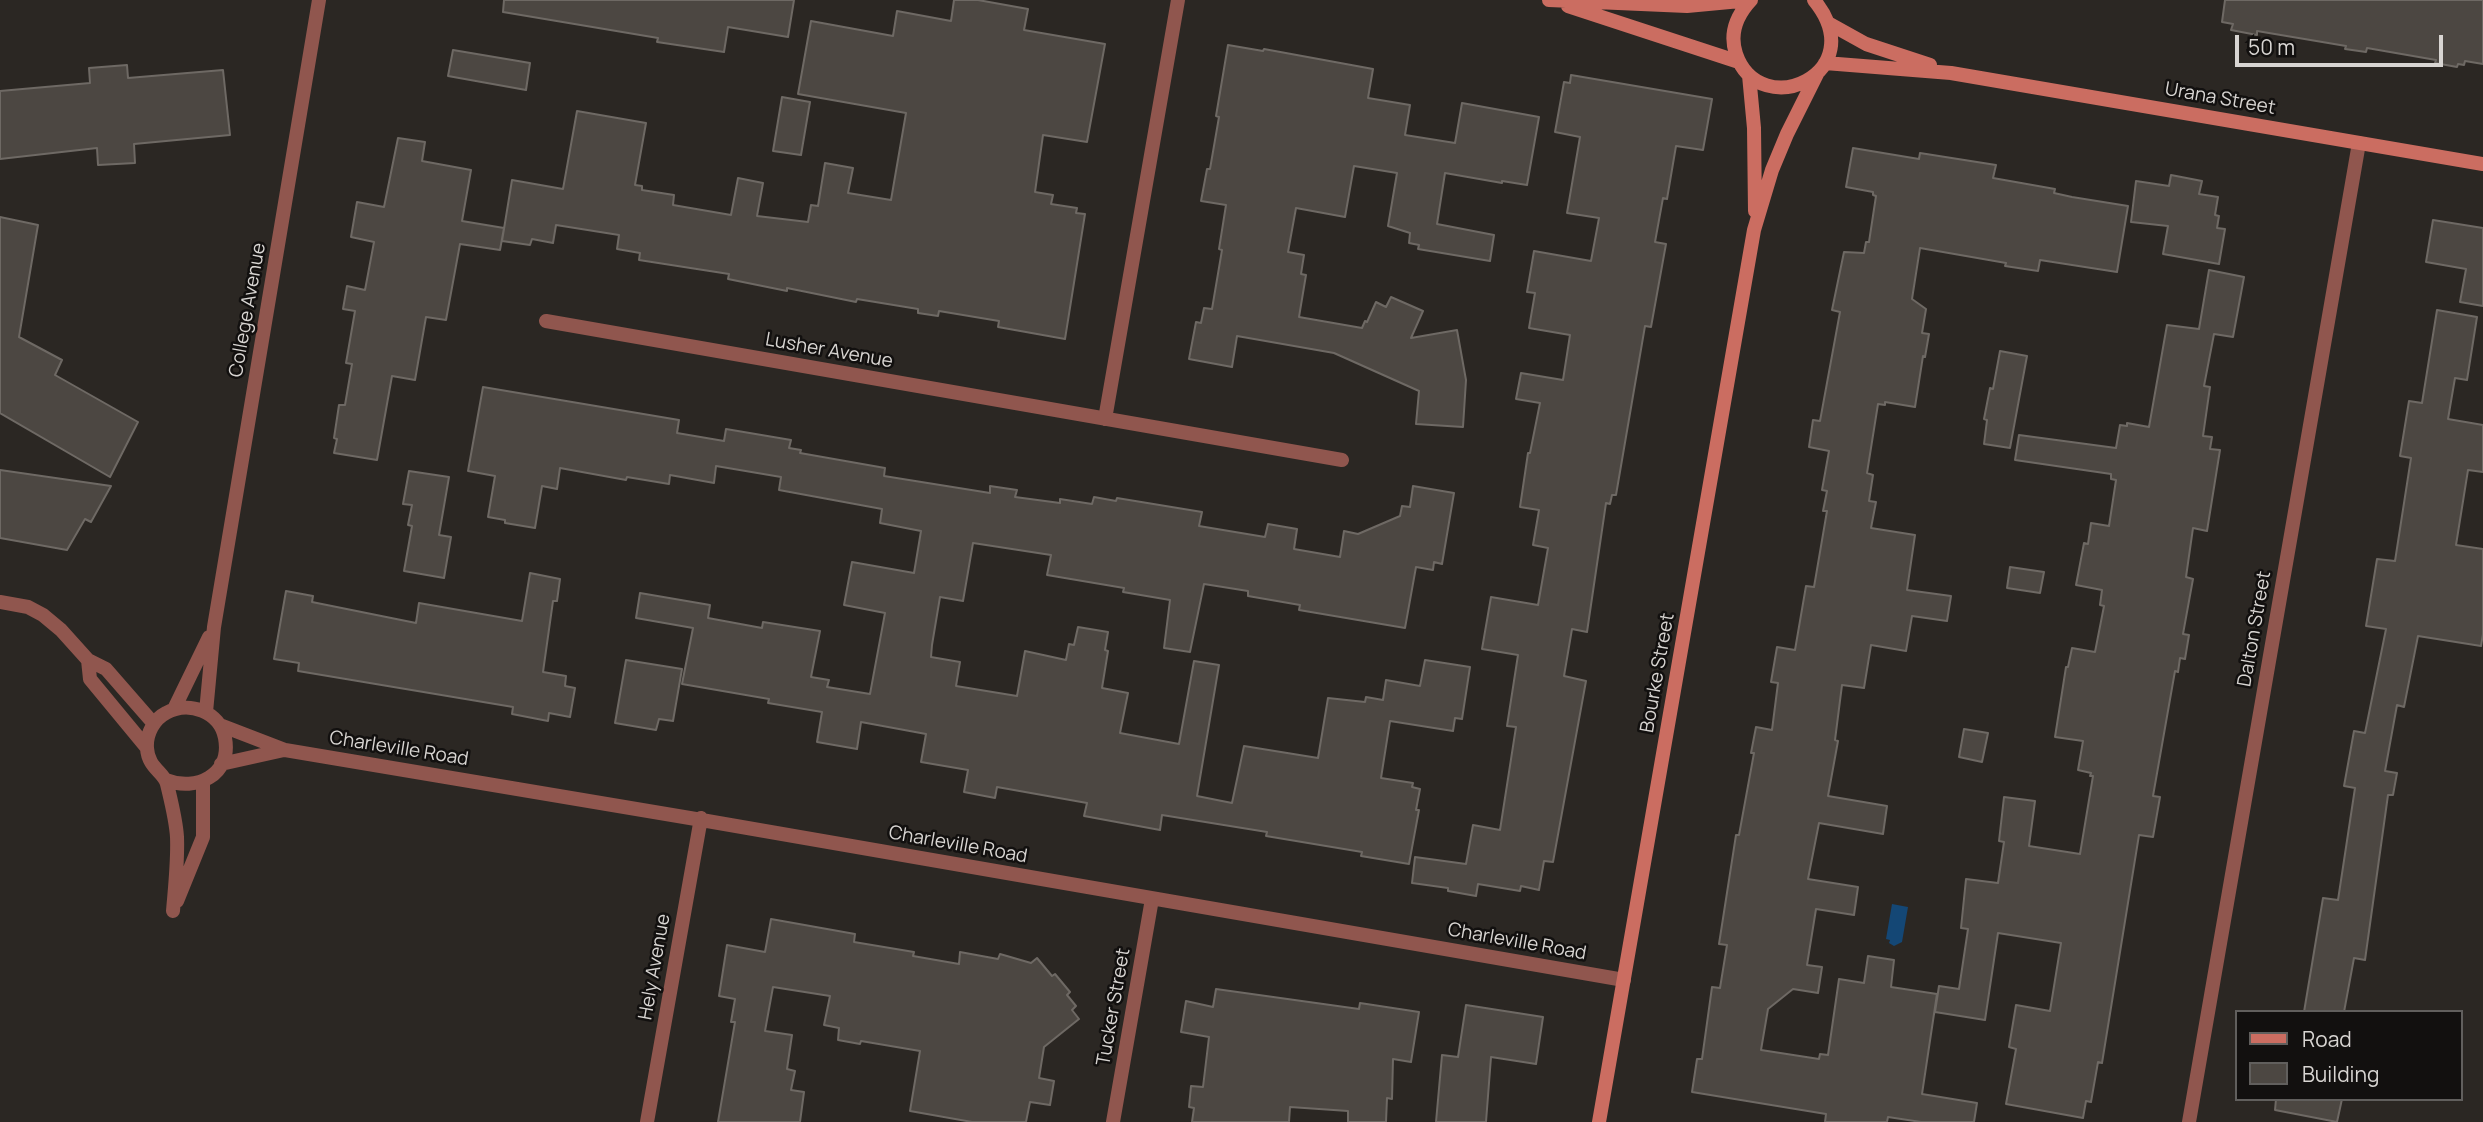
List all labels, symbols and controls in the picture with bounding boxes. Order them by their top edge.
scale bar [2238,21,2446,65]
text: 50 m [2248,33,2295,61]
street label: Urana Street [2163,78,2277,120]
street label: College Avenue [225,241,271,379]
street label: Lusher Avenue [763,329,895,373]
street label: Dalton Street [2234,569,2276,689]
street label: Bourke Street [1636,611,1680,735]
street label: Charleville Road [328,727,470,771]
street label: Charleville Road [887,822,1029,868]
street label: Hely Avenue [634,912,676,1022]
street label: Charleville Road [1446,919,1588,965]
street label: Tucker Street [1092,946,1136,1068]
legend [2234,1010,2462,1101]
text: Road [2302,1025,2352,1053]
text: Building [2302,1060,2379,1088]

